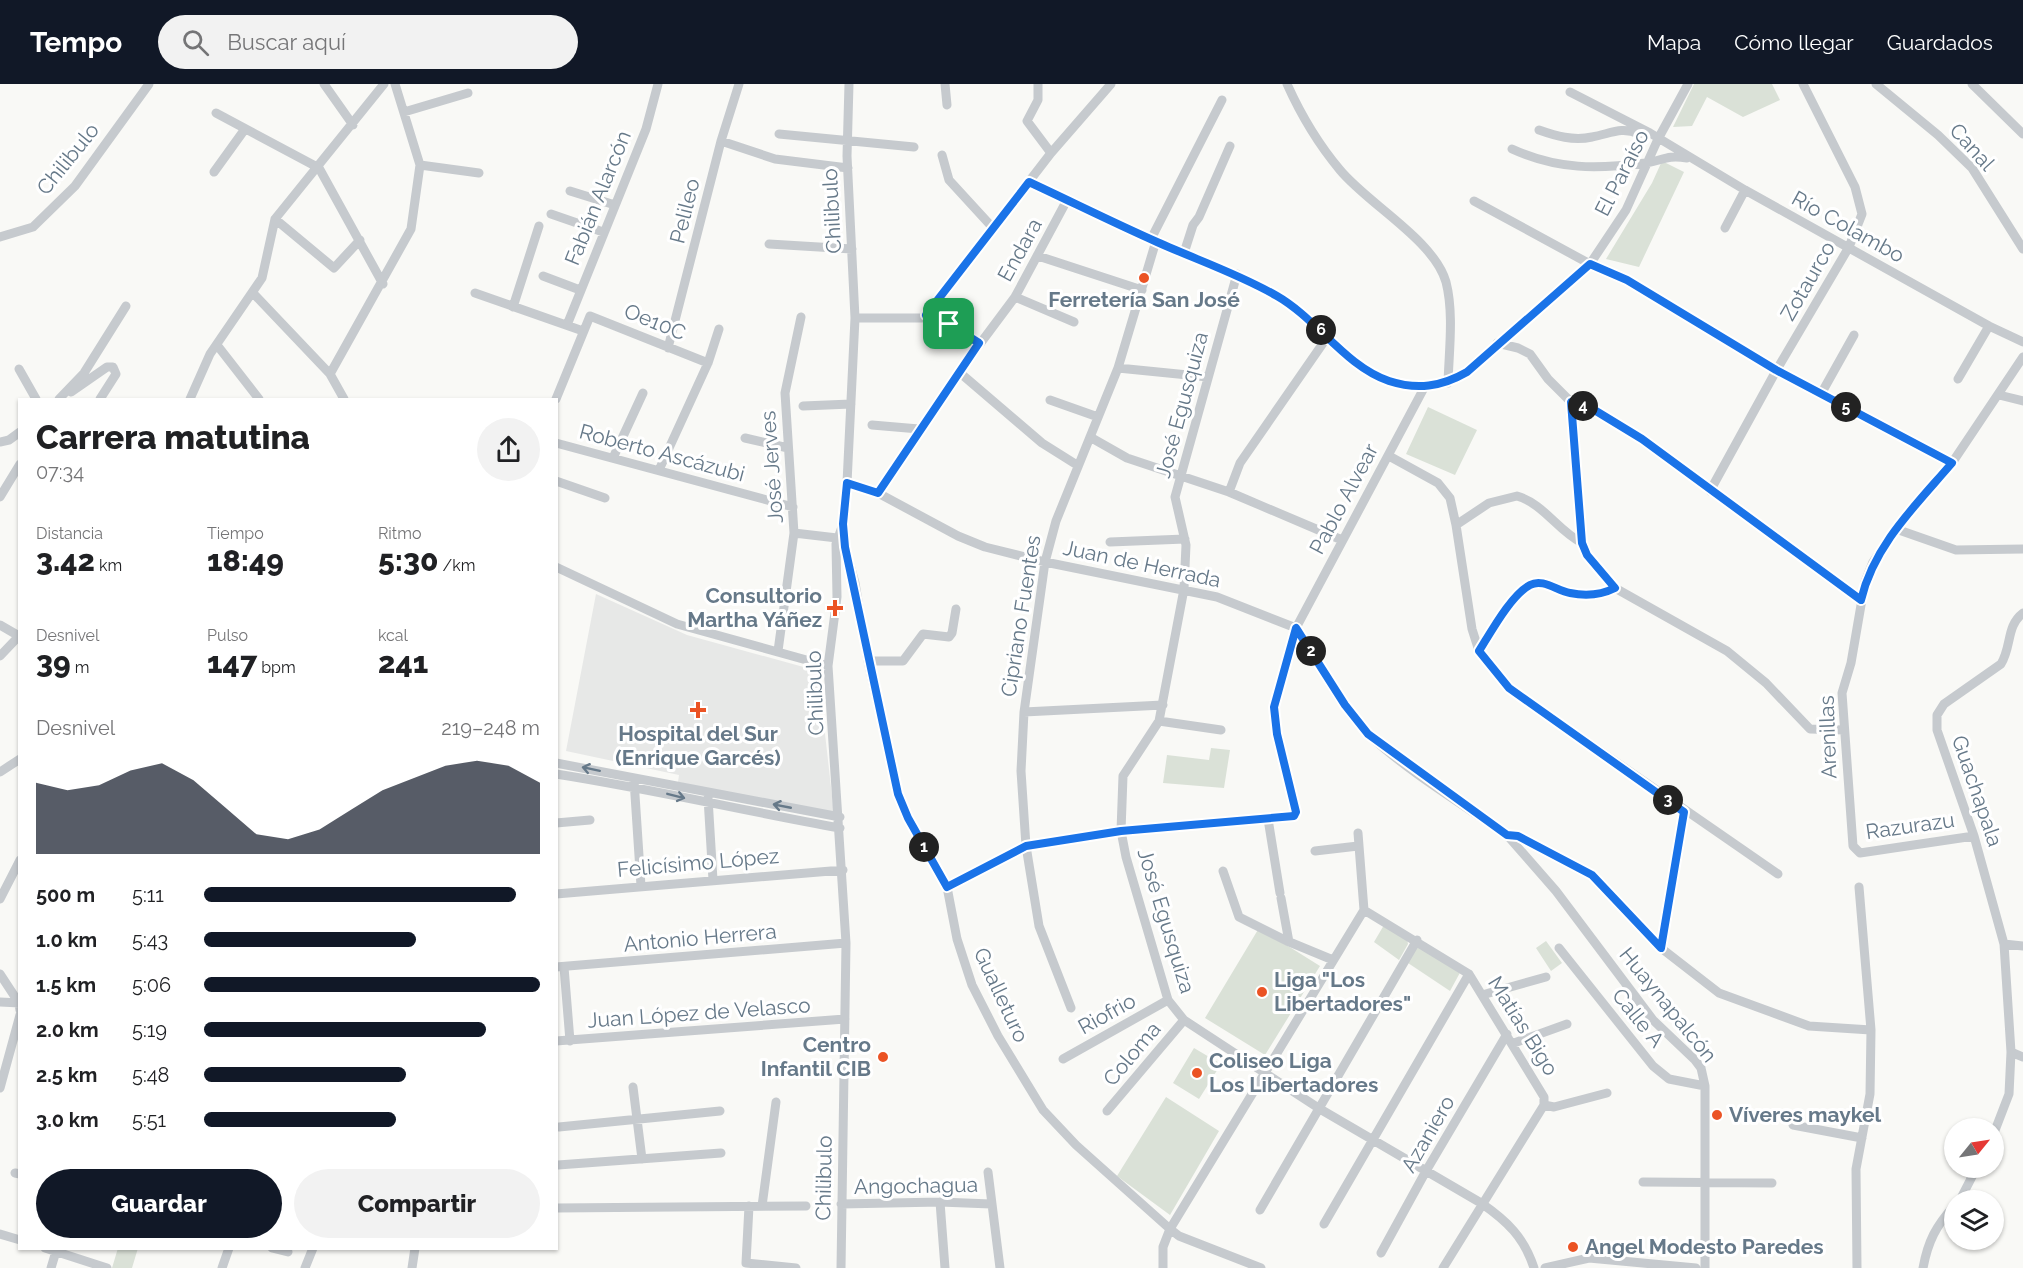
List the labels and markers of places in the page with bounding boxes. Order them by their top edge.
marker: Ferretería San José [1137,271,1151,285]
place label: Ferretería San José [1048,287,1240,312]
pin [923,298,974,349]
pin: 6 [1306,315,1336,345]
pin: 4 [1568,391,1598,421]
pin: 5 [1831,392,1861,422]
place label: Consultorio Martha Yáñez [687,583,822,632]
marker: Consultorio Martha Yáñez [826,599,844,617]
pin: 2 [1296,636,1326,666]
marker: Hospital del Sur (Enrique Garcés) [689,701,707,719]
place label: Hospital del Sur (Enrique Garcés) [615,721,781,770]
pin: 3 [1653,785,1683,815]
pin: 1 [909,832,939,862]
place label: Liga "Los Libertadores" [1274,967,1411,1016]
marker: Liga "Los Libertadores" [1255,985,1269,999]
place label: Centro Infantil CIB [761,1032,871,1081]
place label: Coliseo Liga Los Libertadores [1209,1048,1378,1097]
marker: Centro Infantil CIB [876,1050,890,1064]
marker: Coliseo Liga Los Libertadores [1190,1066,1204,1080]
place label: Víveres maykel [1729,1102,1881,1127]
marker: Víveres maykel [1710,1108,1724,1122]
place label: Angel Modesto Paredes [1585,1234,1824,1259]
marker: Angel Modesto Paredes [1566,1240,1580,1254]

